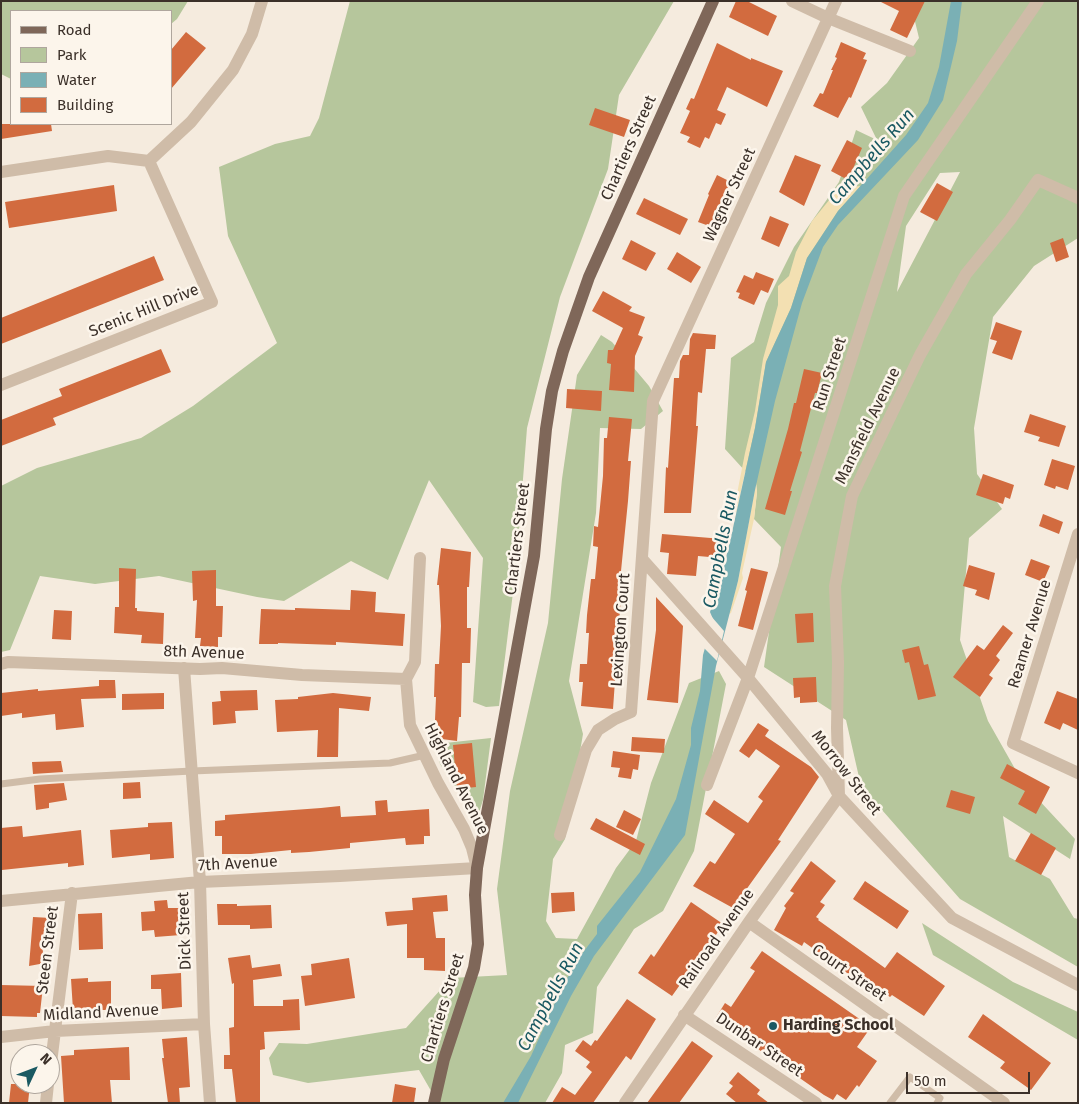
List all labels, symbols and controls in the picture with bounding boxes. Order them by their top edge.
legend [10,10,172,125]
text: Road [57,21,92,39]
text: Park [57,46,87,64]
text: Water [57,71,96,89]
street label: Chartiers Street [597,92,661,204]
text: Building [57,96,113,114]
water label: Campbells Run [824,105,920,209]
street label: Wagner Street [700,145,760,245]
street label: Scenic Hill Drive [86,280,202,342]
street label: Run Street [809,335,851,413]
street label: Mansfield Avenue [831,365,905,487]
street label: Chartiers Street [502,482,534,596]
water label: Campbells Run [699,488,743,610]
street label: Lexington Court [607,573,635,687]
street label: Reamer Avenue [1004,577,1056,691]
street label: 8th Avenue [163,642,245,664]
street label: Highland Avenue [420,720,492,838]
street label: Morrow Street [807,727,885,819]
street label: 7th Avenue [198,852,278,876]
street label: Railroad Avenue [675,885,759,993]
street label: Dick Street [174,892,196,970]
street label: Steen Street [33,905,63,995]
water label: Campbells Run [513,939,589,1055]
street label: Court Street [808,940,890,1006]
street label: Chartiers Street [417,951,469,1065]
street label: Midland Avenue [43,1000,159,1026]
street label: Dunbar Street [712,1009,806,1081]
place label: Harding School [783,1016,894,1036]
marker: Harding School [767,1020,779,1032]
north arrow [10,1044,60,1094]
text: N [36,1050,55,1068]
scale bar [909,1062,1033,1094]
text: 50 m [914,1072,947,1090]

